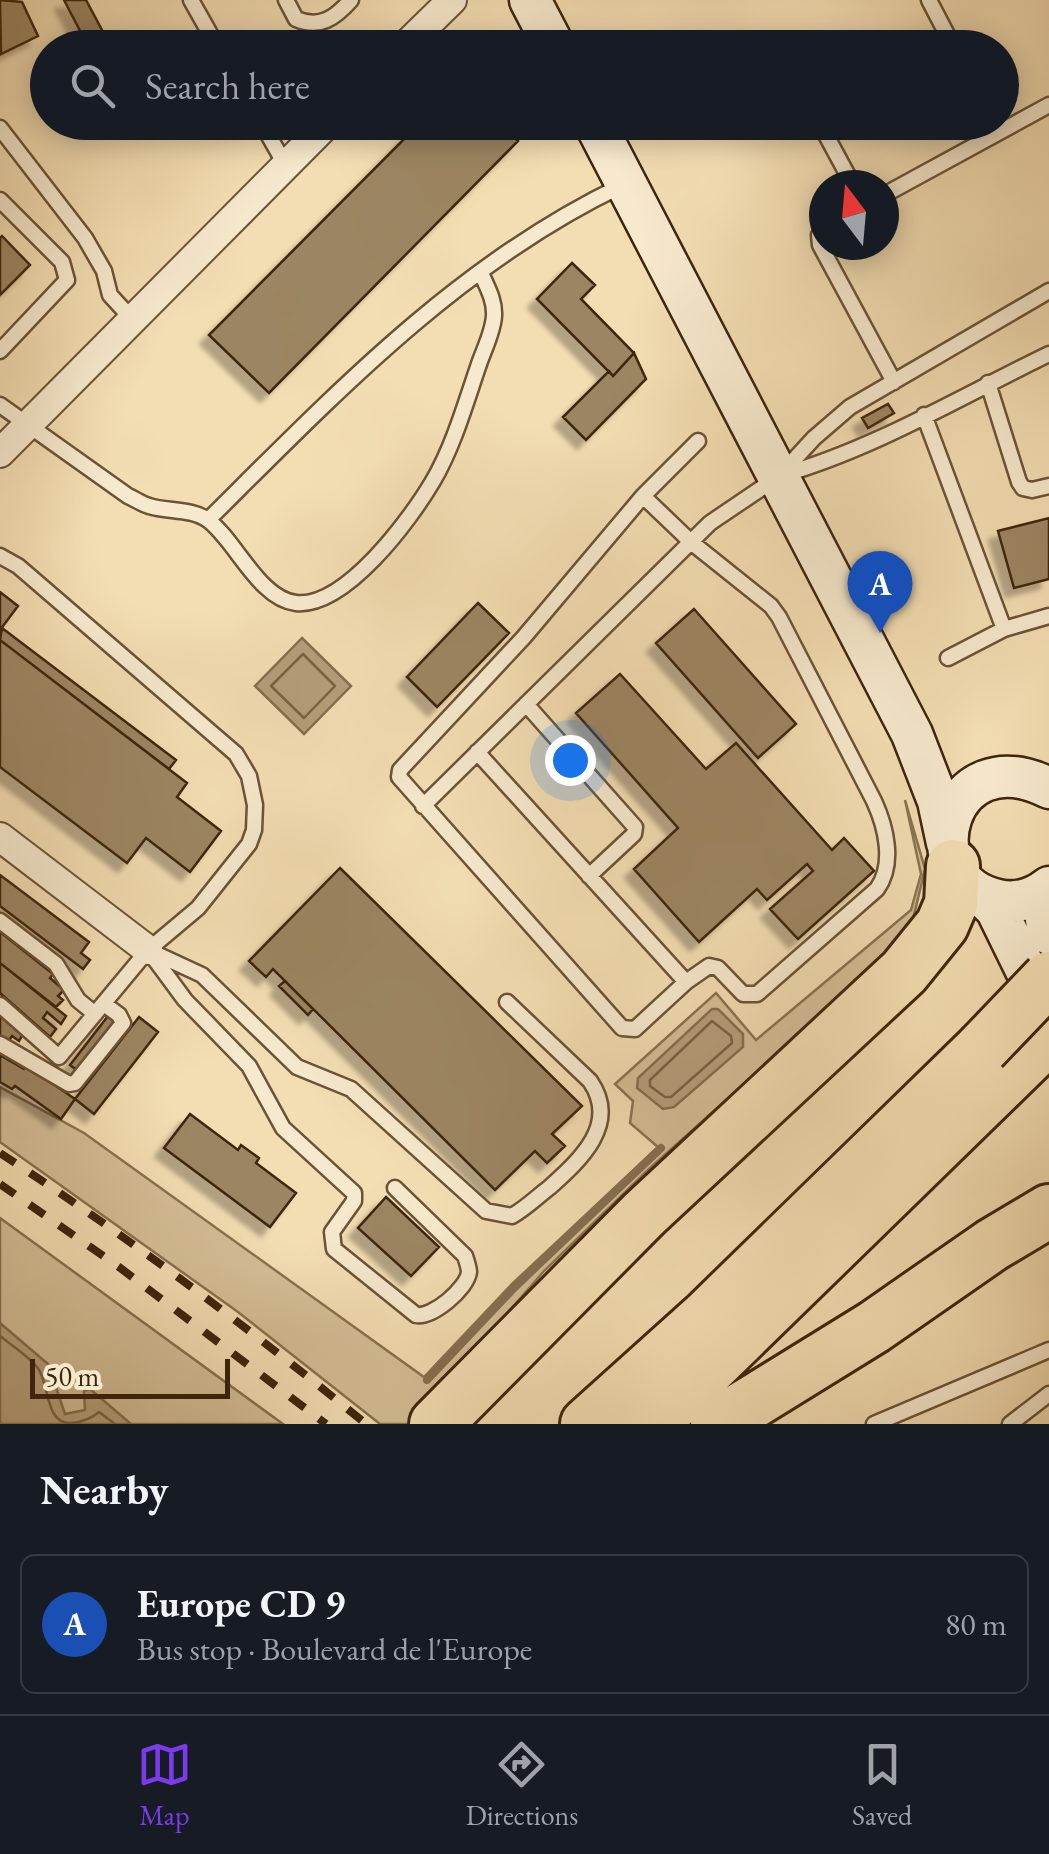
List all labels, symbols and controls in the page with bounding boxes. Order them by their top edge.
search box [30,30,1019,140]
icon: search [65,58,120,113]
text: Search here [145,61,310,110]
north arrow [809,170,899,260]
pin: A [848,550,912,633]
your location [545,735,596,786]
scale bar [30,1354,230,1398]
text: 50 m [45,1358,99,1394]
text: Nearby [40,1462,169,1517]
text: Europe CD 9 [137,1579,345,1628]
text: A [63,1603,86,1645]
text: 80 m [945,1603,1007,1645]
text: Bus stop · Boulevard de l'Europe [137,1628,532,1670]
tab: Map [137,1737,192,1833]
tab: Directions [466,1737,578,1833]
tab: Saved [852,1737,912,1833]

